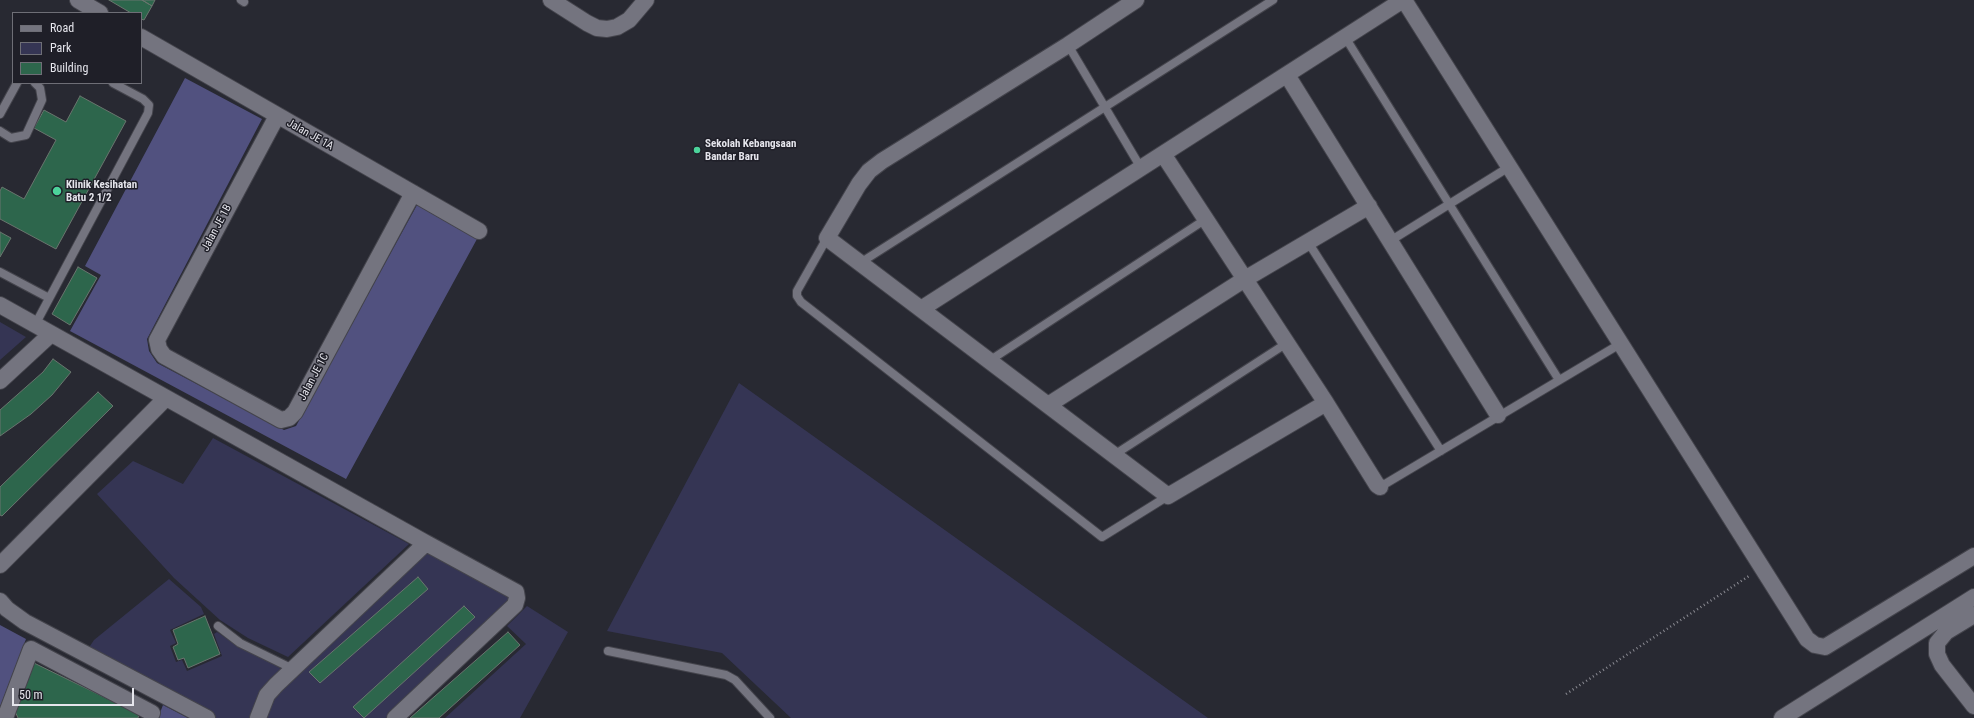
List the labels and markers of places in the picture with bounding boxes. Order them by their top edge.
place label: Sekolah Kebangsaan Bandar Baru [705,137,796,163]
marker: Sekolah Kebangsaan Bandar Baru [692,145,702,155]
place label: Klinik Kesihatan Batu 2 1/2 [66,178,137,204]
marker: Klinik Kesihatan Batu 2 1/2 [51,185,63,197]

